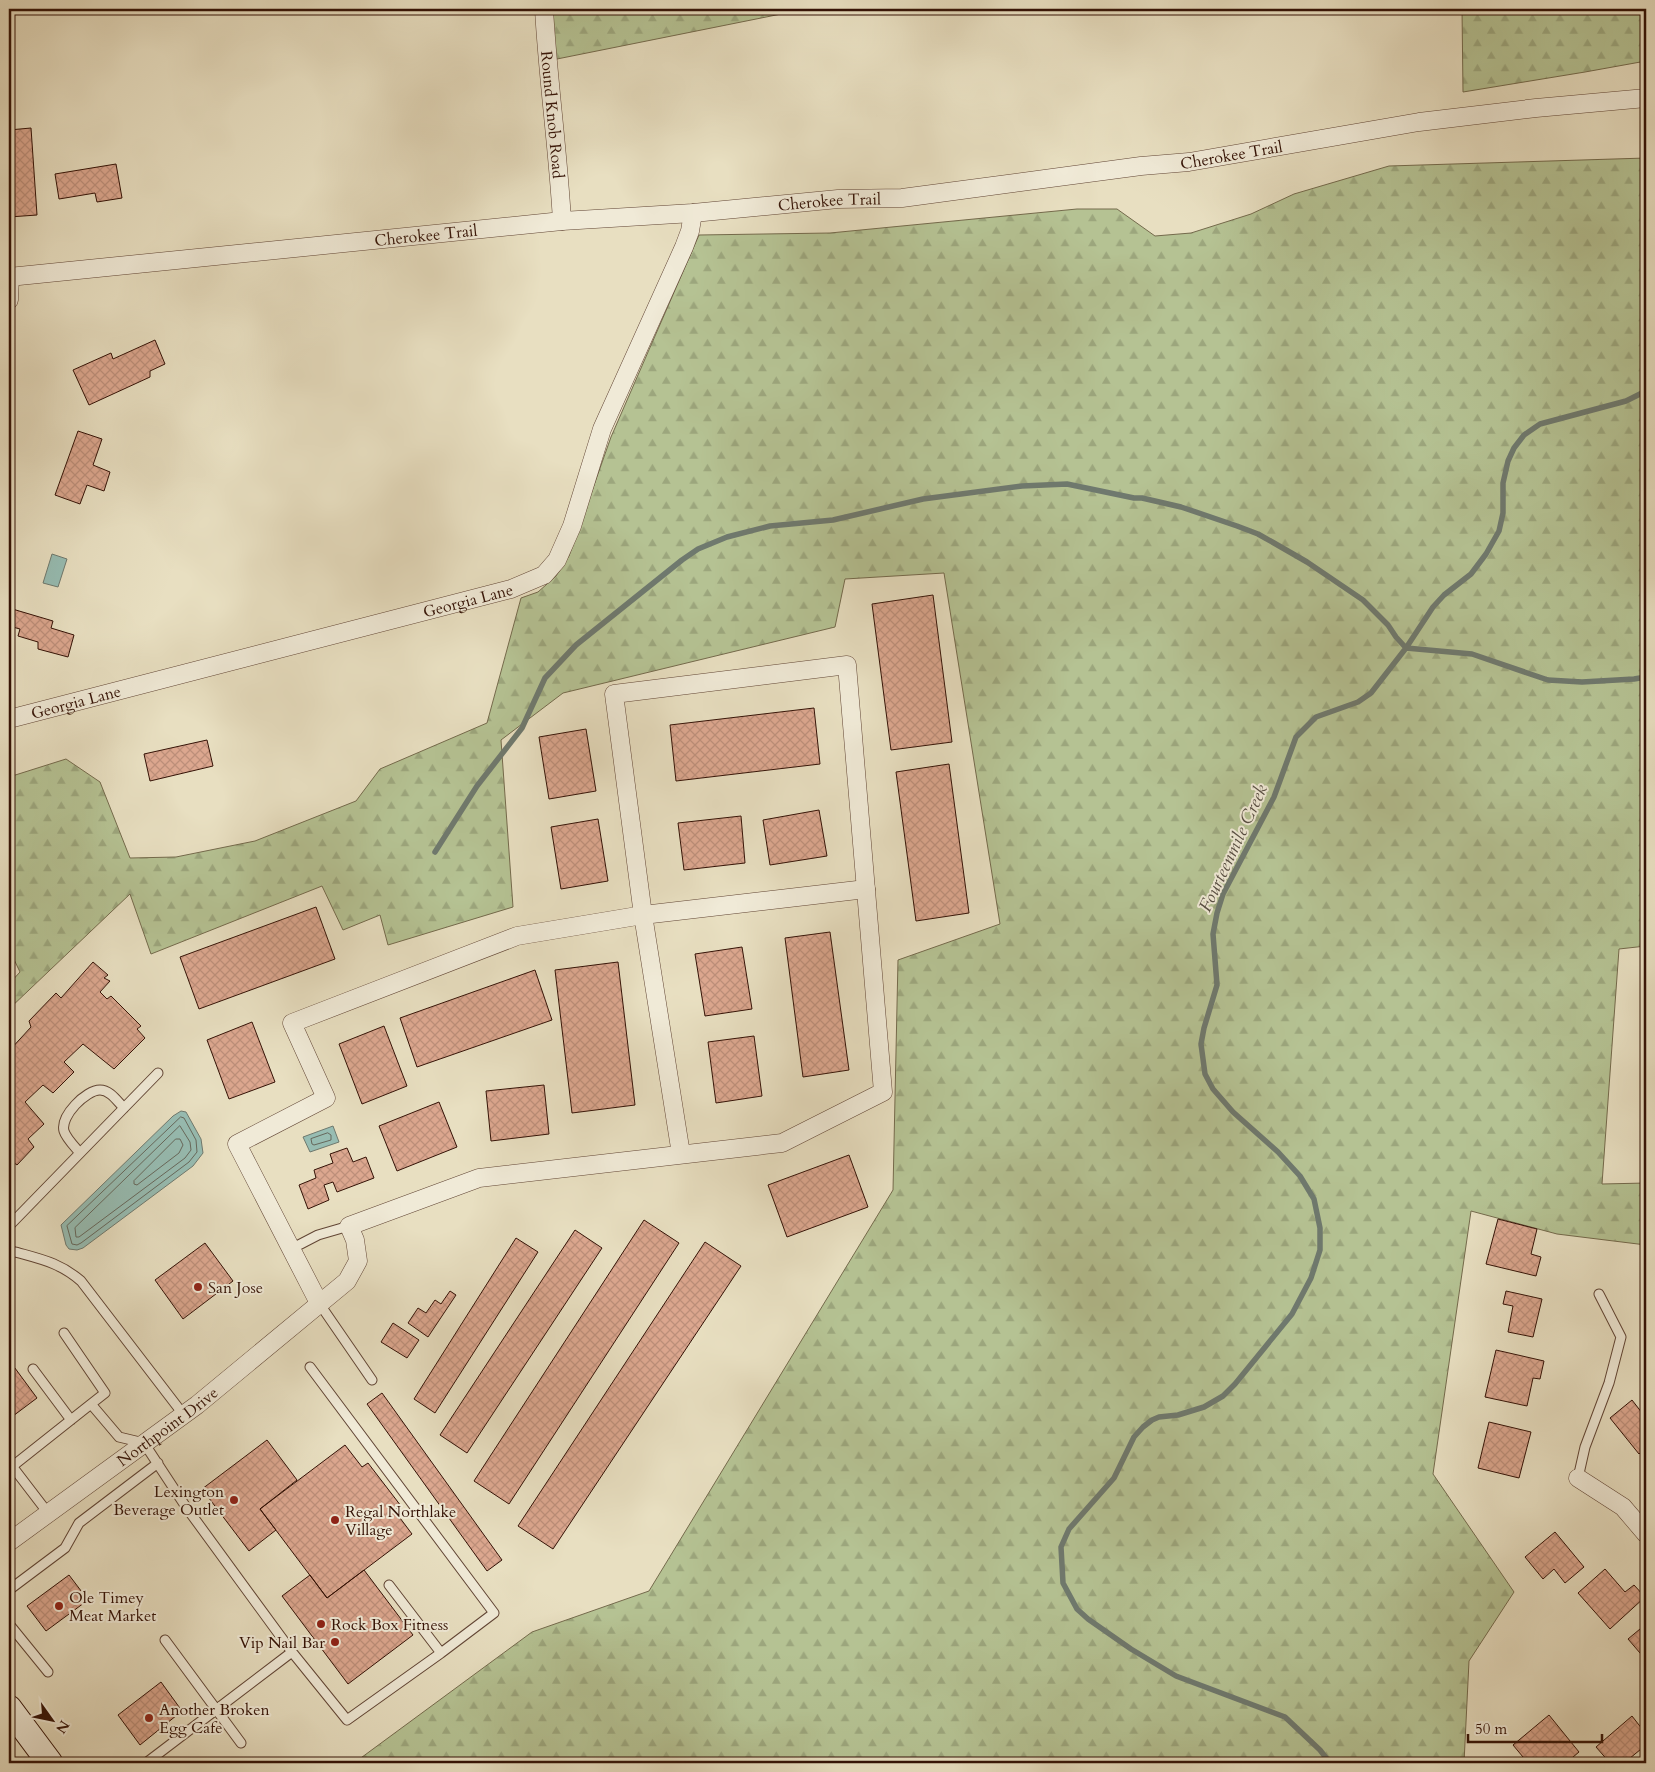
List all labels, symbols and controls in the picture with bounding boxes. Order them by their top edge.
street label: Round Knob Road [535,50,569,180]
street label: Cherokee Trail [1180,136,1284,175]
street label: Cherokee Trail [777,188,881,217]
street label: Cherokee Trail [373,220,478,252]
street label: Georgia Lane [421,579,515,623]
street label: Georgia Lane [29,680,123,725]
water label: Fourteenmile Creek [1193,780,1274,916]
place label: San Jose [208,1277,263,1299]
marker: San Jose [192,1281,204,1293]
street label: Northpoint Drive [113,1382,223,1472]
place label: Lexington Beverage Outlet [113,1481,224,1521]
marker: Lexington Beverage Outlet [228,1494,240,1506]
place label: Regal Northlake Village [345,1501,456,1541]
marker: Regal Northlake Village [329,1514,341,1526]
place label: Ole Timey Meat Market [69,1587,156,1627]
marker: Ole Timey Meat Market [53,1600,65,1612]
place label: Rock Box Fitness [331,1614,448,1636]
marker: Rock Box Fitness [315,1618,327,1630]
place label: Vip Nail Bar [239,1632,325,1654]
marker: Vip Nail Bar [329,1636,341,1648]
north arrow [28,1694,78,1744]
place label: Another Broken Egg Cafe [159,1699,270,1739]
marker: Another Broken Egg Cafe [143,1712,155,1724]
scale bar [1468,1712,1601,1744]
text: N [51,1717,74,1737]
text: 50 m [1475,1719,1507,1739]

